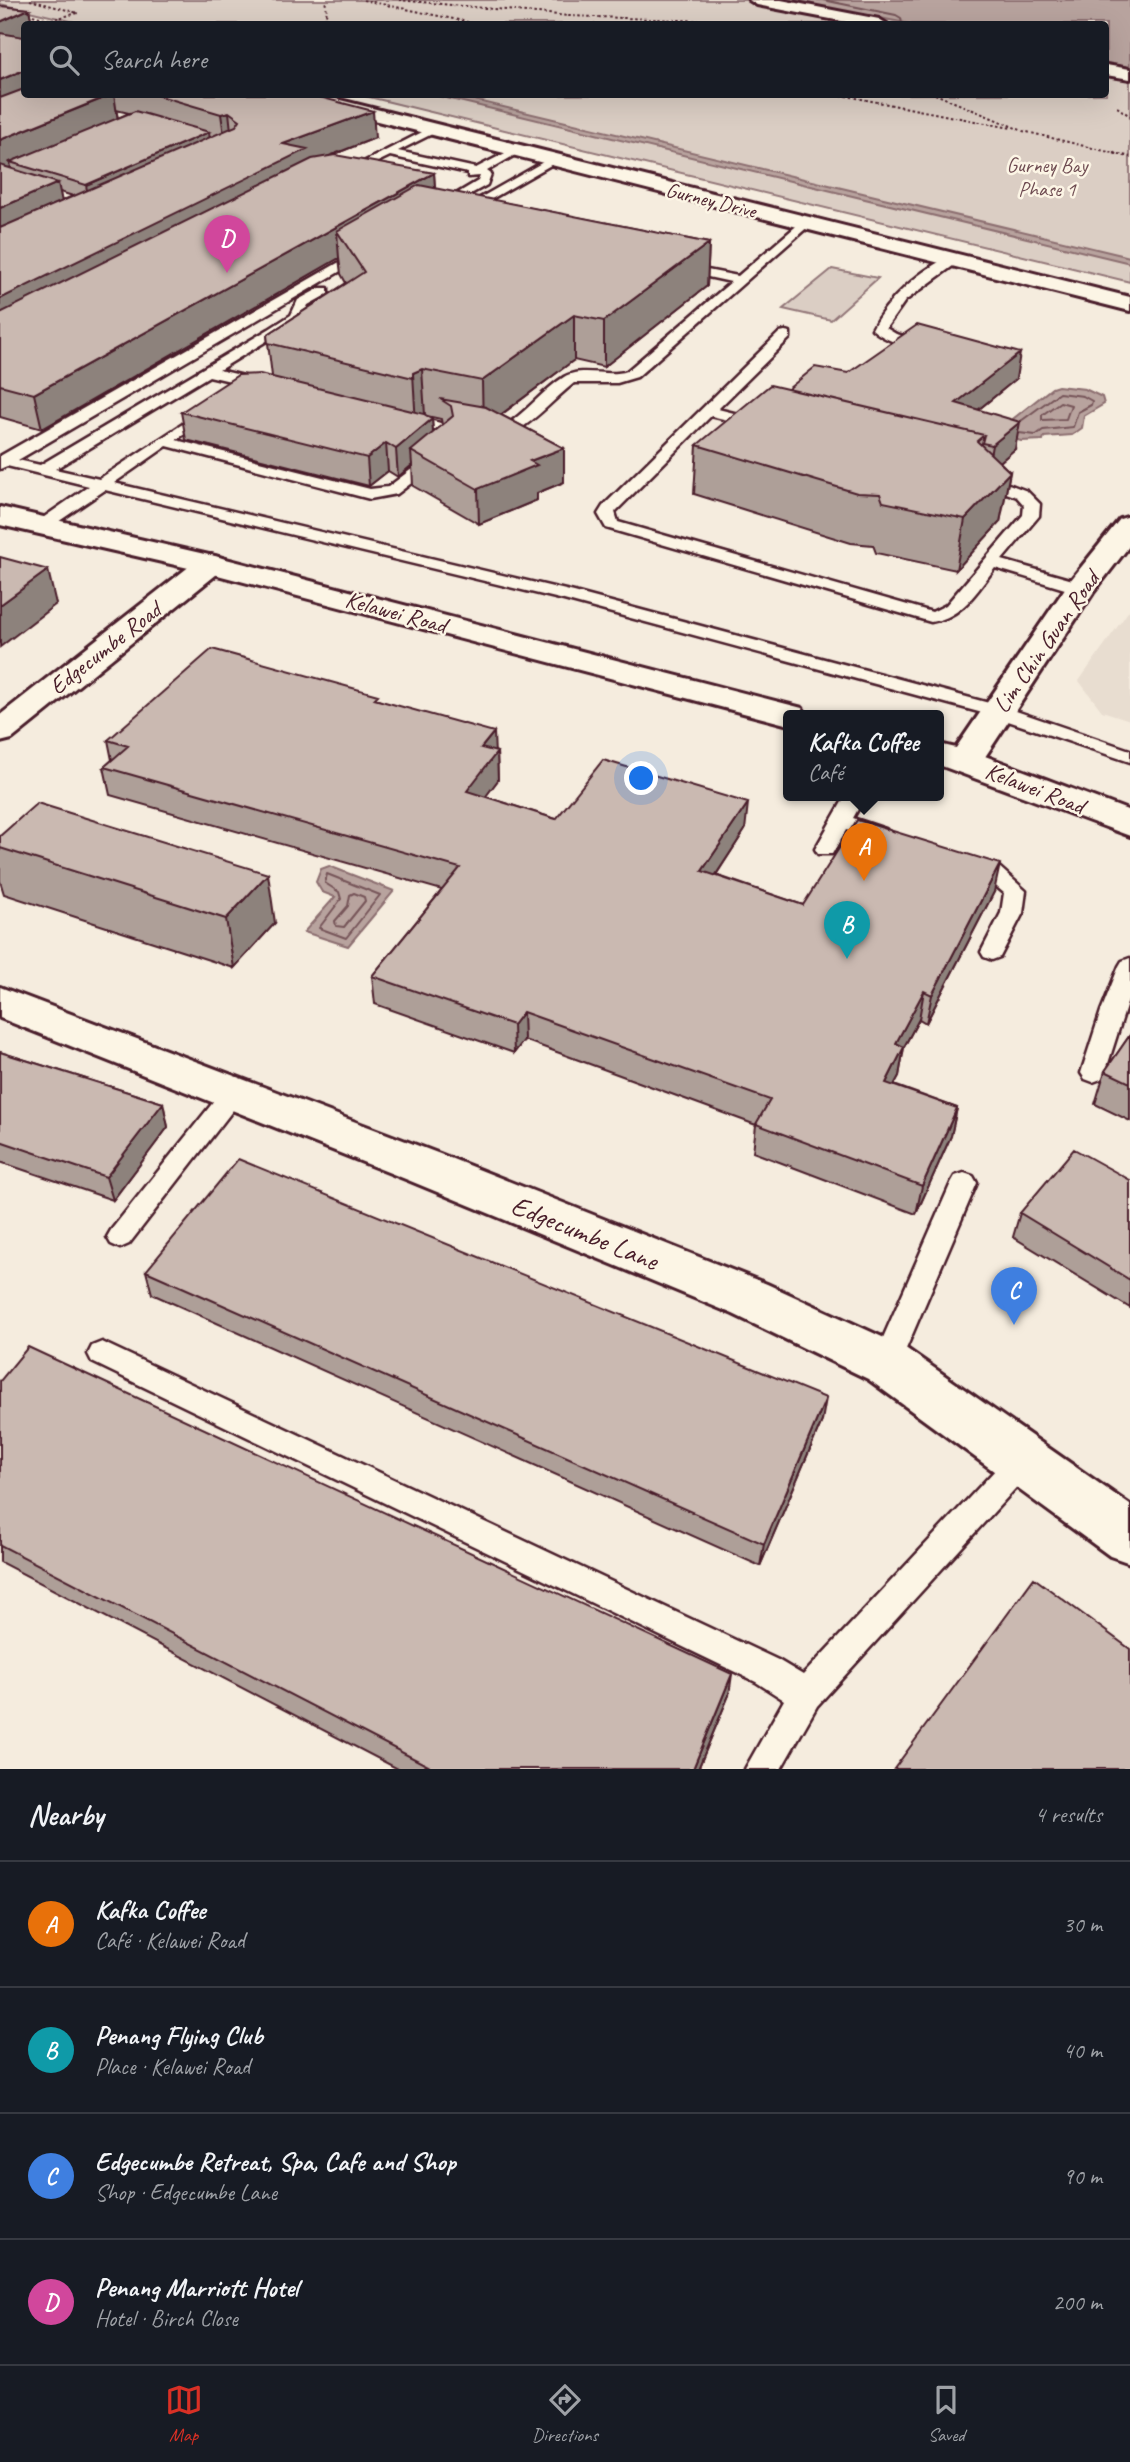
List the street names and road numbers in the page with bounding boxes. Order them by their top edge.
street label: Gurney Drive [663,176,761,224]
street label: Lim Chin Guan Road [986,562,1108,719]
street label: Kelawei Road [342,584,453,641]
street label: Edgecumbe Road [43,593,170,701]
street label: Kelawei Road [981,755,1092,822]
street label: Edgecumbe Lane [506,1187,665,1278]

